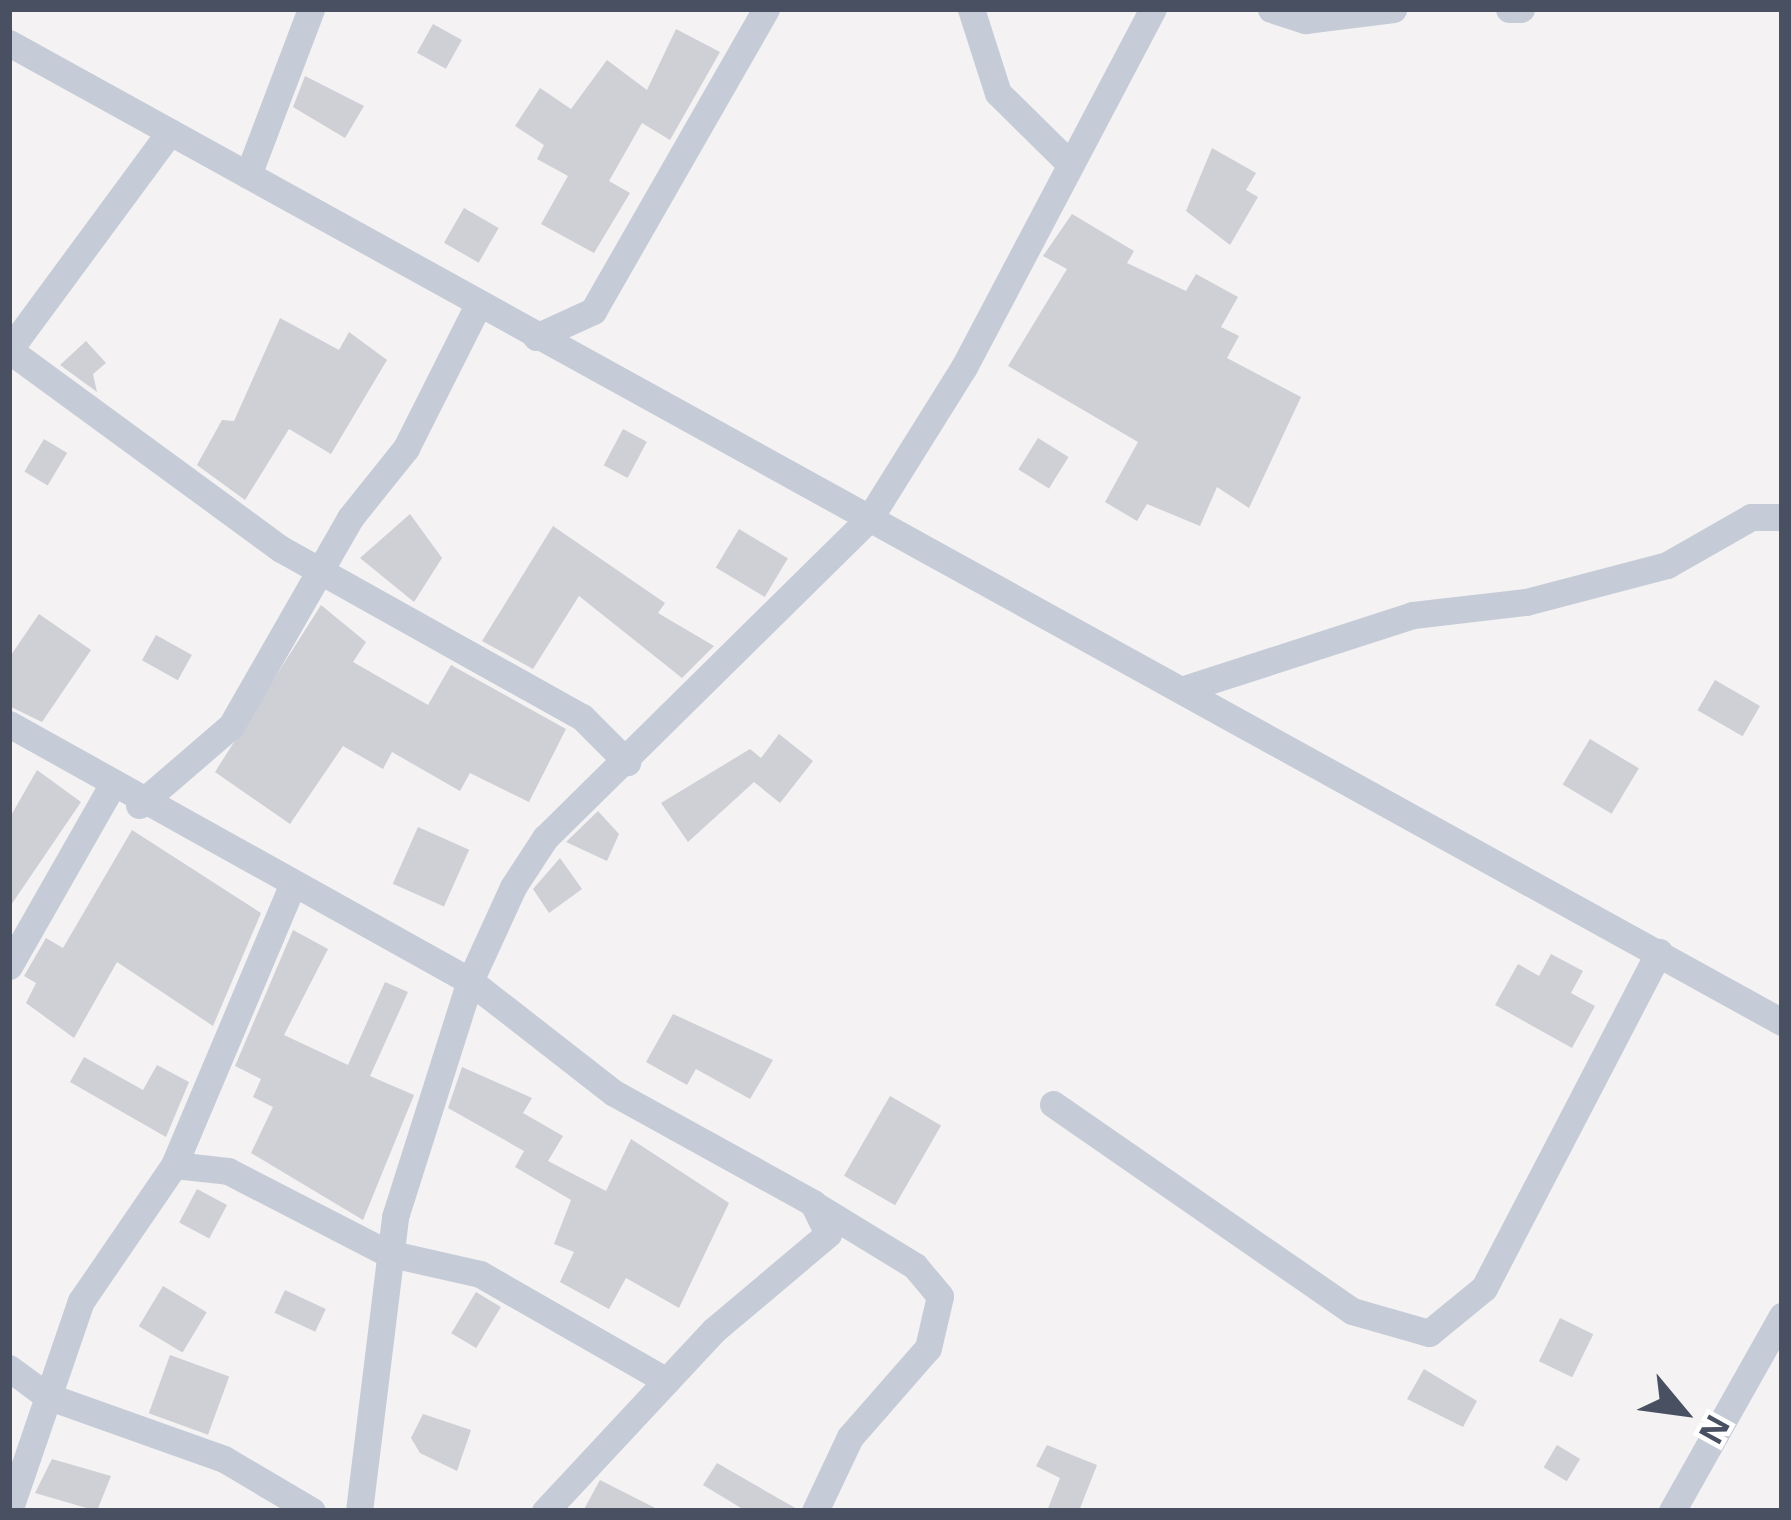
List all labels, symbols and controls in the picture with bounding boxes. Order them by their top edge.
north arrow [1623,1352,1743,1472]
text: N [1689,1407,1741,1452]

